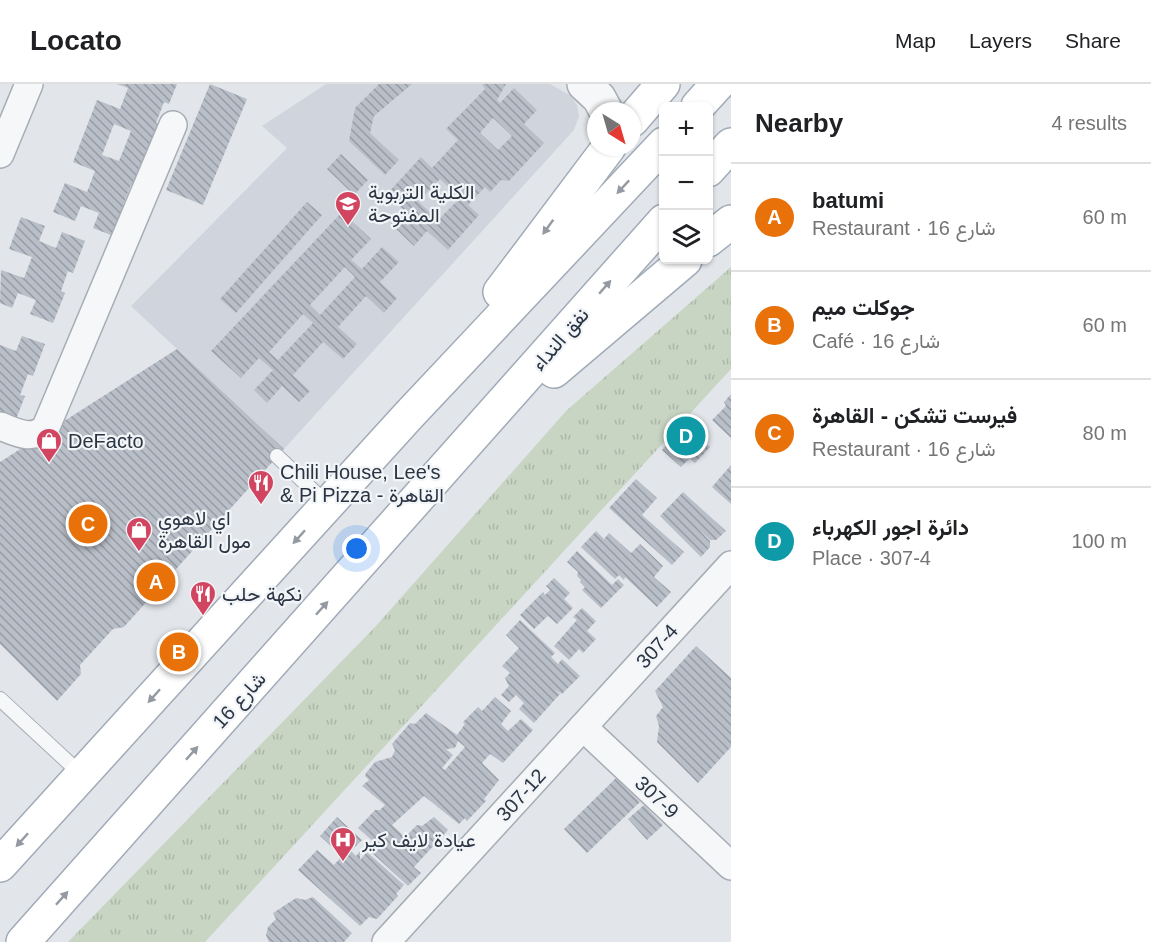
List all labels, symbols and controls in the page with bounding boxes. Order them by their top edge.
text: Locato [30,25,122,56]
text: Map [895,29,936,52]
text: Layers [969,29,1032,52]
text: Share [1065,29,1121,52]
north arrow [587,102,641,156]
map controls [659,102,713,264]
button: + [659,102,713,156]
text: Nearby [755,108,843,138]
text: 4 results [1051,112,1127,134]
button: − [659,156,713,210]
one-way arrow [617,179,631,193]
place label: الكلية التربوية المفتوحة [368,181,474,228]
text: batumi [812,188,884,213]
school or university icon: الكلية التربوية المفتوحة [333,189,363,227]
text: A [767,206,782,228]
text: 60 m [1083,206,1127,228]
button: layers [659,210,713,264]
text: Restaurant · شارع 16 [812,217,996,239]
one-way arrow [543,219,555,234]
one-way arrow [598,280,611,295]
text: جوكلت ميم [812,295,915,320]
street label: نفق النداء [527,303,594,375]
text: B [767,314,782,336]
text: 60 m [1083,314,1127,336]
text: Café · شارع 16 [812,330,940,352]
text: فيرست تشكن - القاهرة [812,403,1017,428]
pin: D [666,414,706,458]
text: C [767,422,782,444]
text: 80 m [1083,422,1127,444]
shop icon: DeFacto [34,426,64,464]
place label: DeFacto [68,430,144,452]
text: Restaurant · شارع 16 [812,438,996,460]
place label: Chili House, Lee's & Pi Pizza - القاهرة [280,461,444,508]
restaurant icon: Chili House, Lee's & Pi Pizza - القاهرة [246,468,276,506]
pin: C [68,502,107,546]
place label: اي لاهوي مول القاهرة [158,507,251,554]
shop icon: اي لاهوي مول القاهرة [124,515,154,553]
text: دائرة اجور الكهرباء [812,515,969,540]
one-way arrow [292,529,306,544]
text: D [767,530,782,552]
text: 100 m [1071,530,1127,552]
your location [342,534,371,563]
text: Place · 307-4 [812,547,931,569]
pin: A [136,560,176,604]
restaurant icon: نكهة حلب [188,579,218,617]
place label: نكهة حلب [222,583,302,607]
one-way arrow [315,600,329,615]
street label: 307-4 [632,620,682,672]
pin: B [160,630,198,674]
street label: شارع 16 [208,667,272,735]
one-way arrow [147,689,161,703]
one-way arrow [185,746,198,761]
street label: 307-12 [492,764,550,826]
street label: 307-9 [631,772,683,822]
hospital icon: عيادة لايف كير [328,825,358,863]
place label: عيادة لايف كير [361,829,476,853]
one-way arrow [15,833,29,848]
one-way arrow [55,891,69,906]

